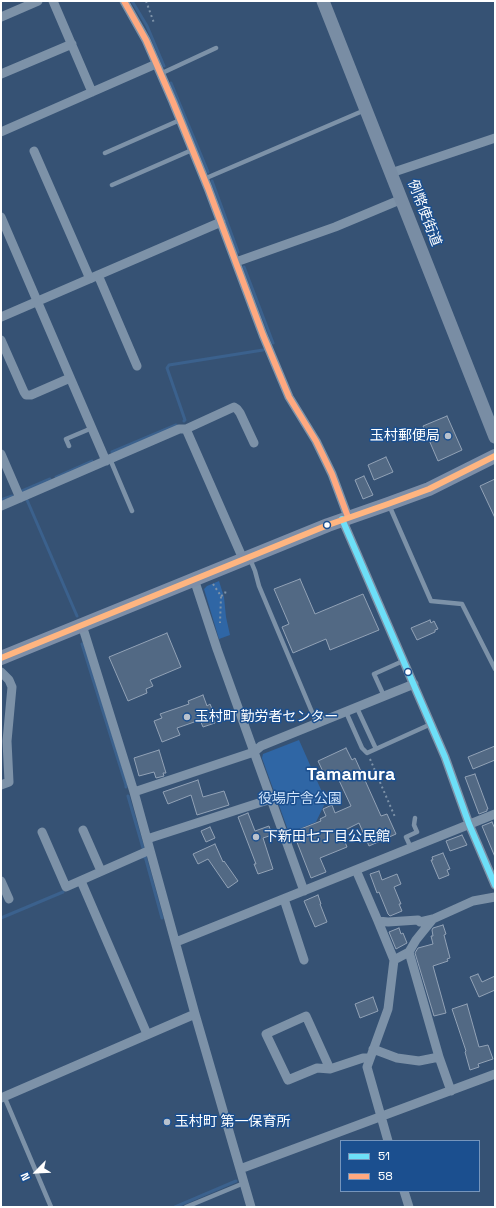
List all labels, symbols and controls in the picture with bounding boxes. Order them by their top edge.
street label: 例幣使街道 [404,177,444,249]
place label: 玉村郵便局 [370,428,440,444]
marker: 玉村郵便局 [443,431,453,441]
unlabelled marker [322,520,332,530]
unlabelled marker [403,667,413,677]
place label: 玉村町 勤労者センター [195,709,339,725]
marker: 玉村町 勤労者センター [182,712,192,722]
district label: Tamamura [307,764,395,786]
park label: 役場庁舎公園 [258,791,342,807]
place label: 下新田七丁目公民館 [264,829,390,845]
marker: 下新田七丁目公民館 [251,832,261,842]
place label: 玉村町 第一保育所 [175,1114,291,1130]
marker: 玉村町 第一保育所 [162,1117,172,1127]
legend [340,1140,480,1192]
text: 51 [378,1148,390,1164]
north arrow [16,1152,56,1192]
text: 58 [378,1168,393,1184]
text: N [17,1171,33,1183]

